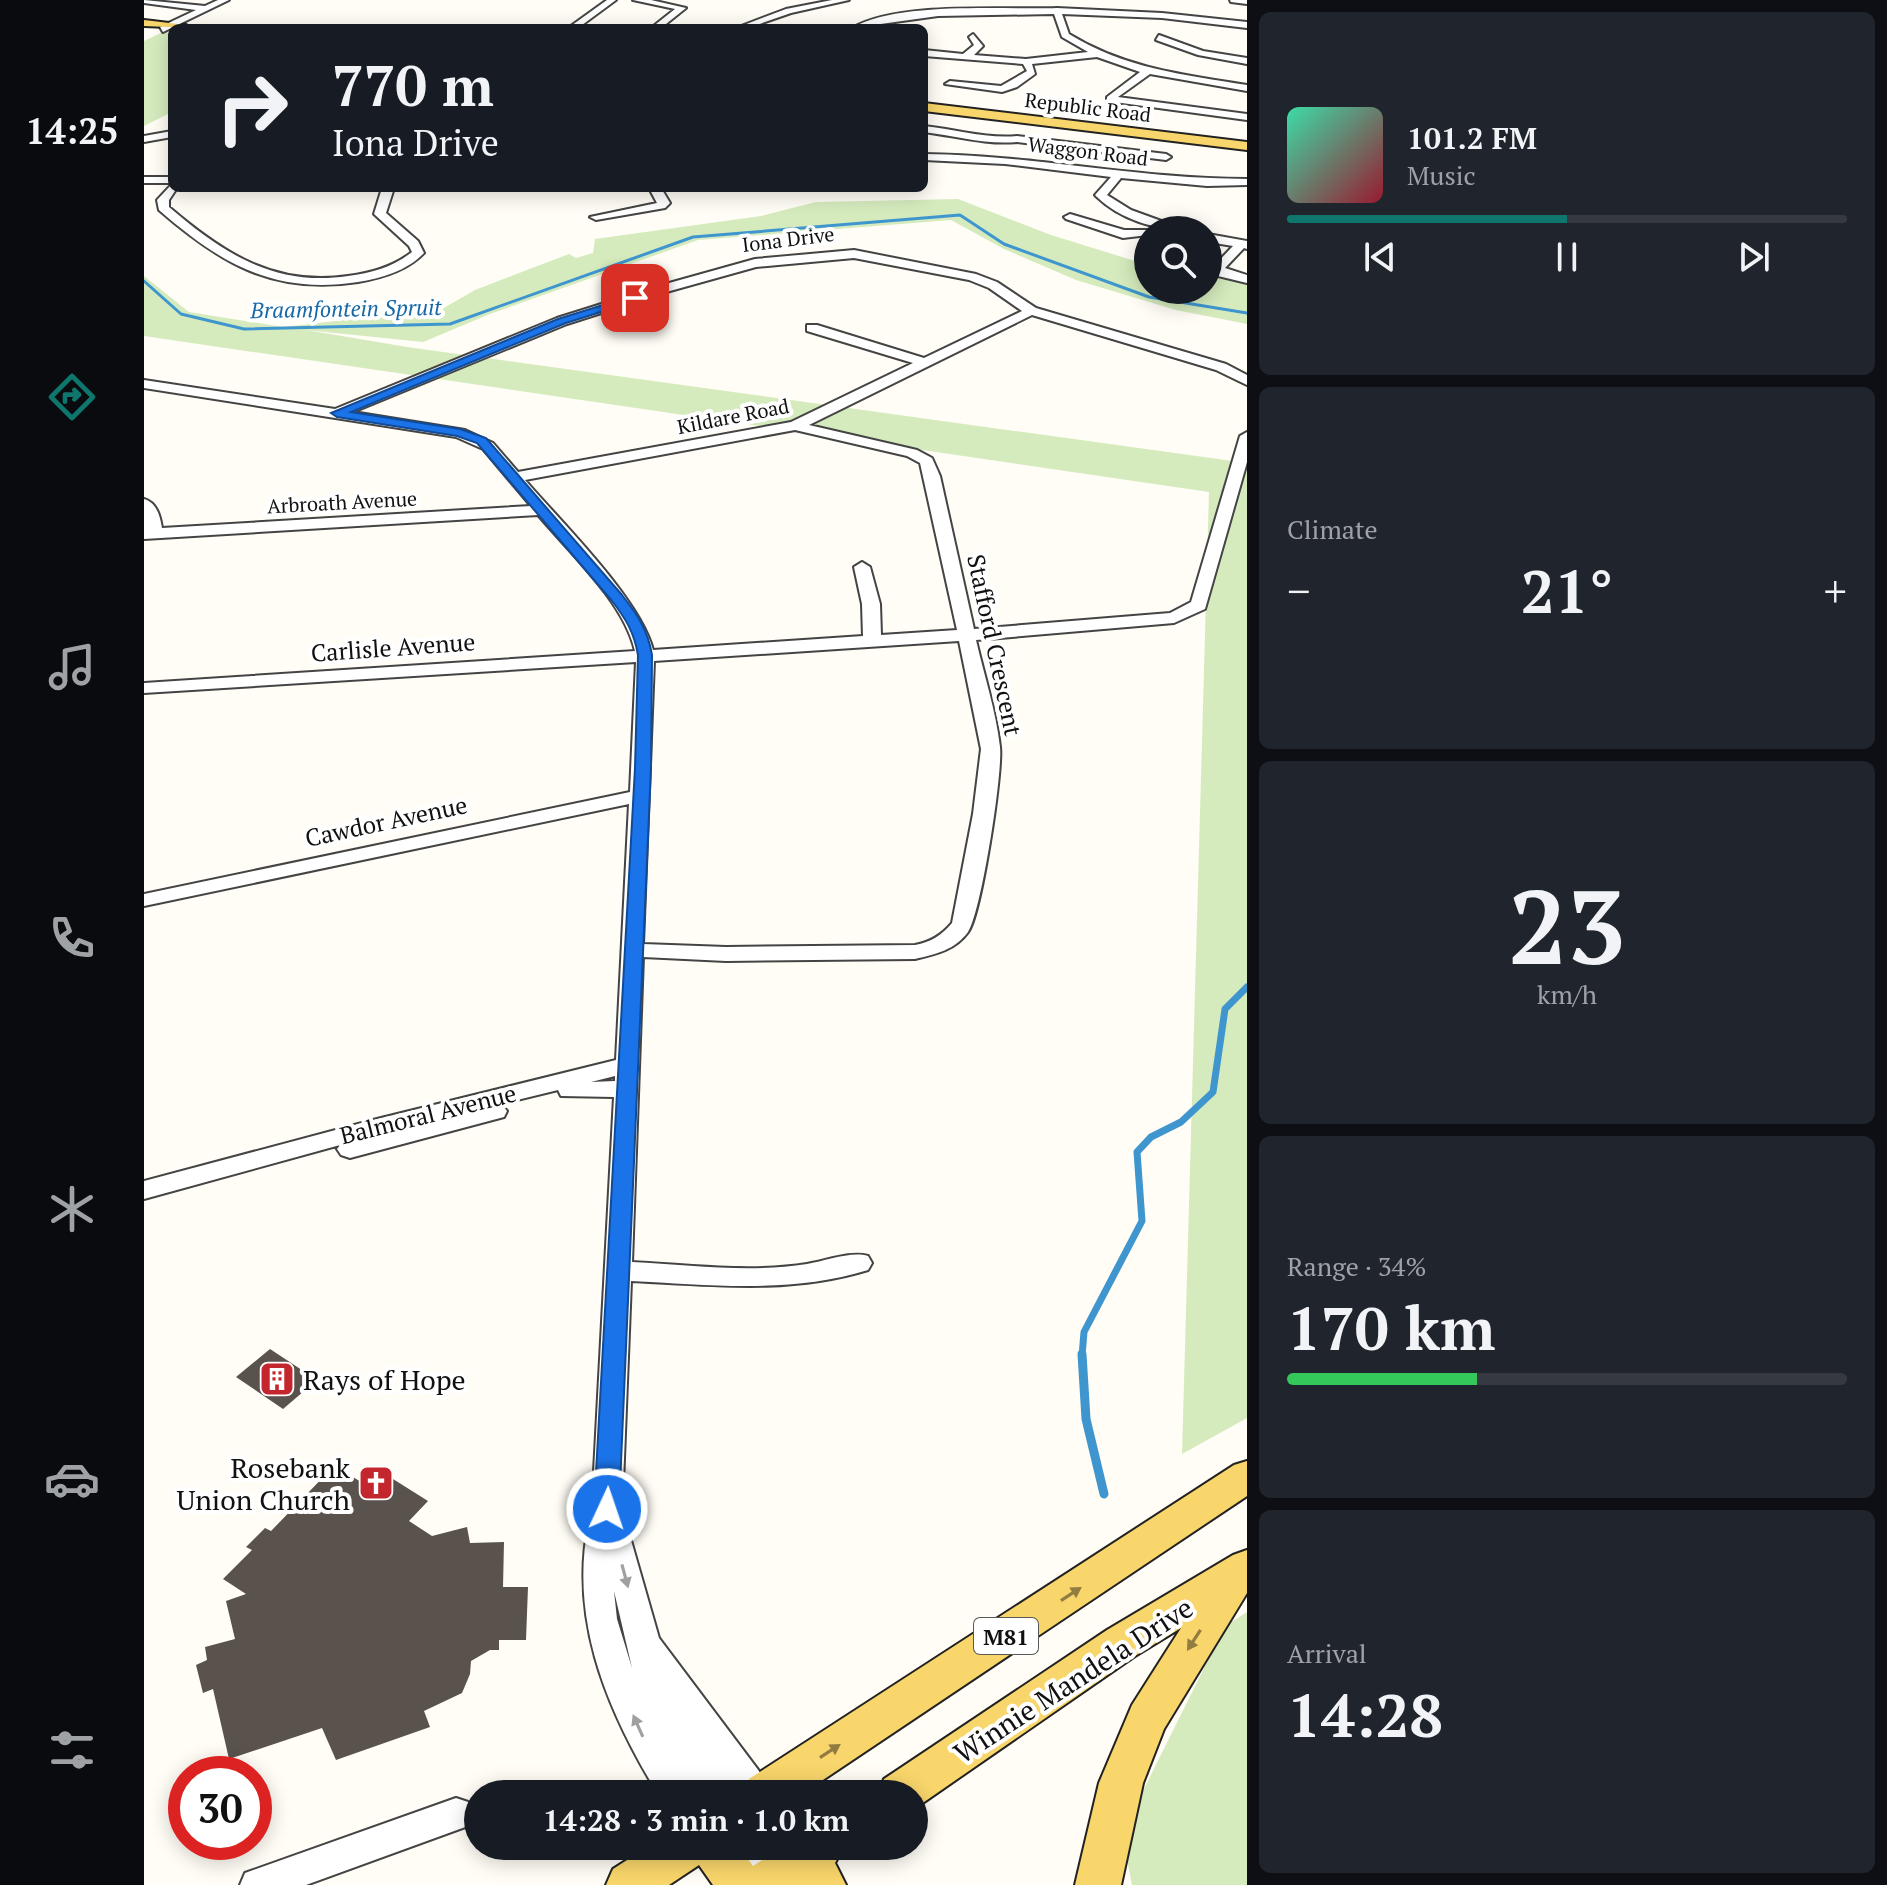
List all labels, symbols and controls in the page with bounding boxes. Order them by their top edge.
text: 770 m [332,48,494,122]
icon: right [200,56,304,160]
street label: Republic Road [1023,86,1153,128]
text: 14:25 [25,107,119,154]
text: 101.2 FM [1407,118,1537,158]
text: Iona Drive [332,119,499,166]
street label: Waggon Road [1026,130,1150,172]
text: Music [1407,158,1476,192]
map controls [1134,216,1222,304]
button: search [1134,216,1222,304]
street label: Iona Drive [740,220,836,258]
icon: previous [1358,235,1402,279]
icon: pause [1545,235,1589,279]
icon: next [1732,235,1776,279]
pin [601,264,669,332]
icon: arrive [613,276,657,320]
water label: Braamfontein Spruit [249,292,442,324]
icon: directions [44,369,100,425]
street label: Kildare Road [675,392,791,440]
street label: Arbroath Avenue [266,485,418,519]
text: Climate [1287,512,1378,546]
street label: Stafford Crescent [960,551,1030,739]
text: 21° [1521,551,1613,630]
text: − [1287,561,1310,620]
text: + [1824,561,1847,620]
street label: Carlisle Avenue [310,625,476,669]
icon: music [44,639,100,695]
street label: Cawdor Avenue [302,788,470,854]
text: 23 [1508,856,1626,994]
icon: phone [44,910,100,966]
text: km/h [1537,977,1597,1011]
street label: Balmoral Avenue [337,1077,519,1151]
icon: climate [44,1181,100,1237]
text: Range · 34% [1287,1249,1426,1283]
text: 170 km [1287,1288,1495,1367]
building icon: Rays of Hope [258,1360,296,1398]
place label: Rays of Hope [303,1361,466,1398]
place label: Rosebank Union Church [176,1449,351,1518]
icon: car [44,1451,100,1507]
church icon: Rosebank Union Church [357,1464,395,1502]
position arrow [565,1467,649,1551]
one-way arrow [619,1565,632,1589]
one-way arrow [1060,1588,1082,1602]
street label: Winnie Mandela Drive [946,1589,1200,1771]
road number: M81 [974,1618,1038,1654]
one-way arrow [1187,1630,1202,1651]
text: Arrival [1287,1636,1367,1670]
text: 14:28 [1287,1675,1443,1754]
one-way arrow [632,1715,645,1738]
icon: filters [44,1722,100,1778]
one-way arrow [819,1744,840,1759]
speed limit sign: 30 [168,1756,272,1860]
text: 14:28 · 3 min · 1.0 km [543,1800,849,1840]

